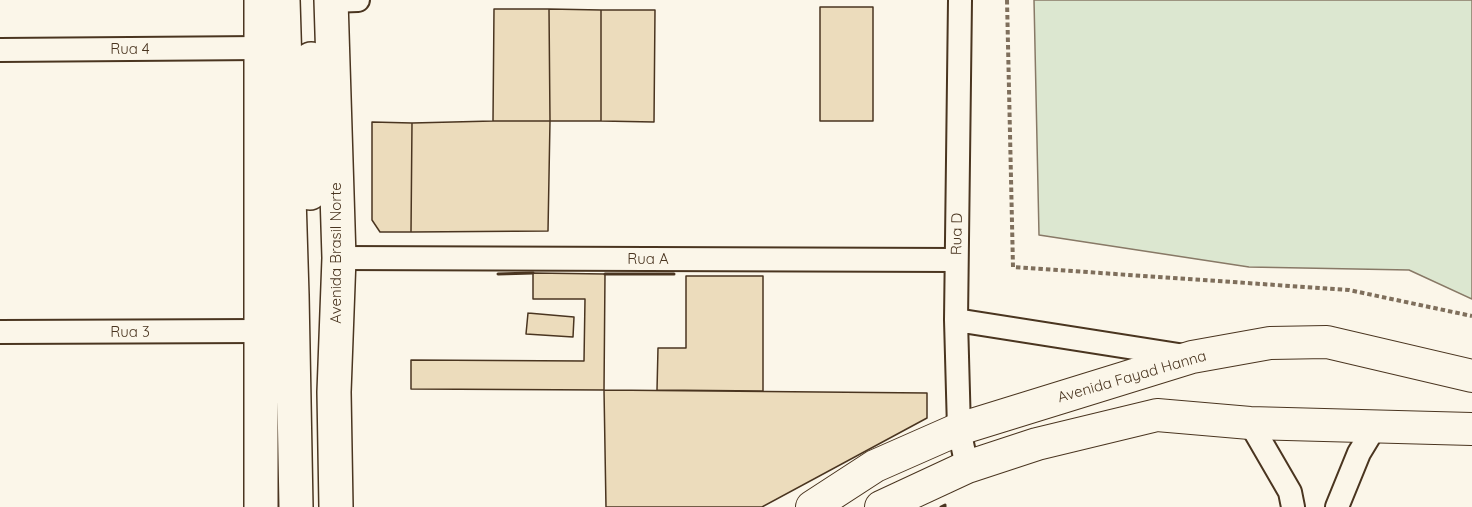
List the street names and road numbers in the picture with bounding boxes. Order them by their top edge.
street label: Rua 4 [110,40,150,58]
street label: Avenida Brasil Norte [327,182,345,324]
street label: Rua D [948,213,966,255]
street label: Rua A [627,250,669,268]
street label: Rua 3 [110,323,150,341]
street label: Avenida Fayad Hanna [1055,347,1209,407]

